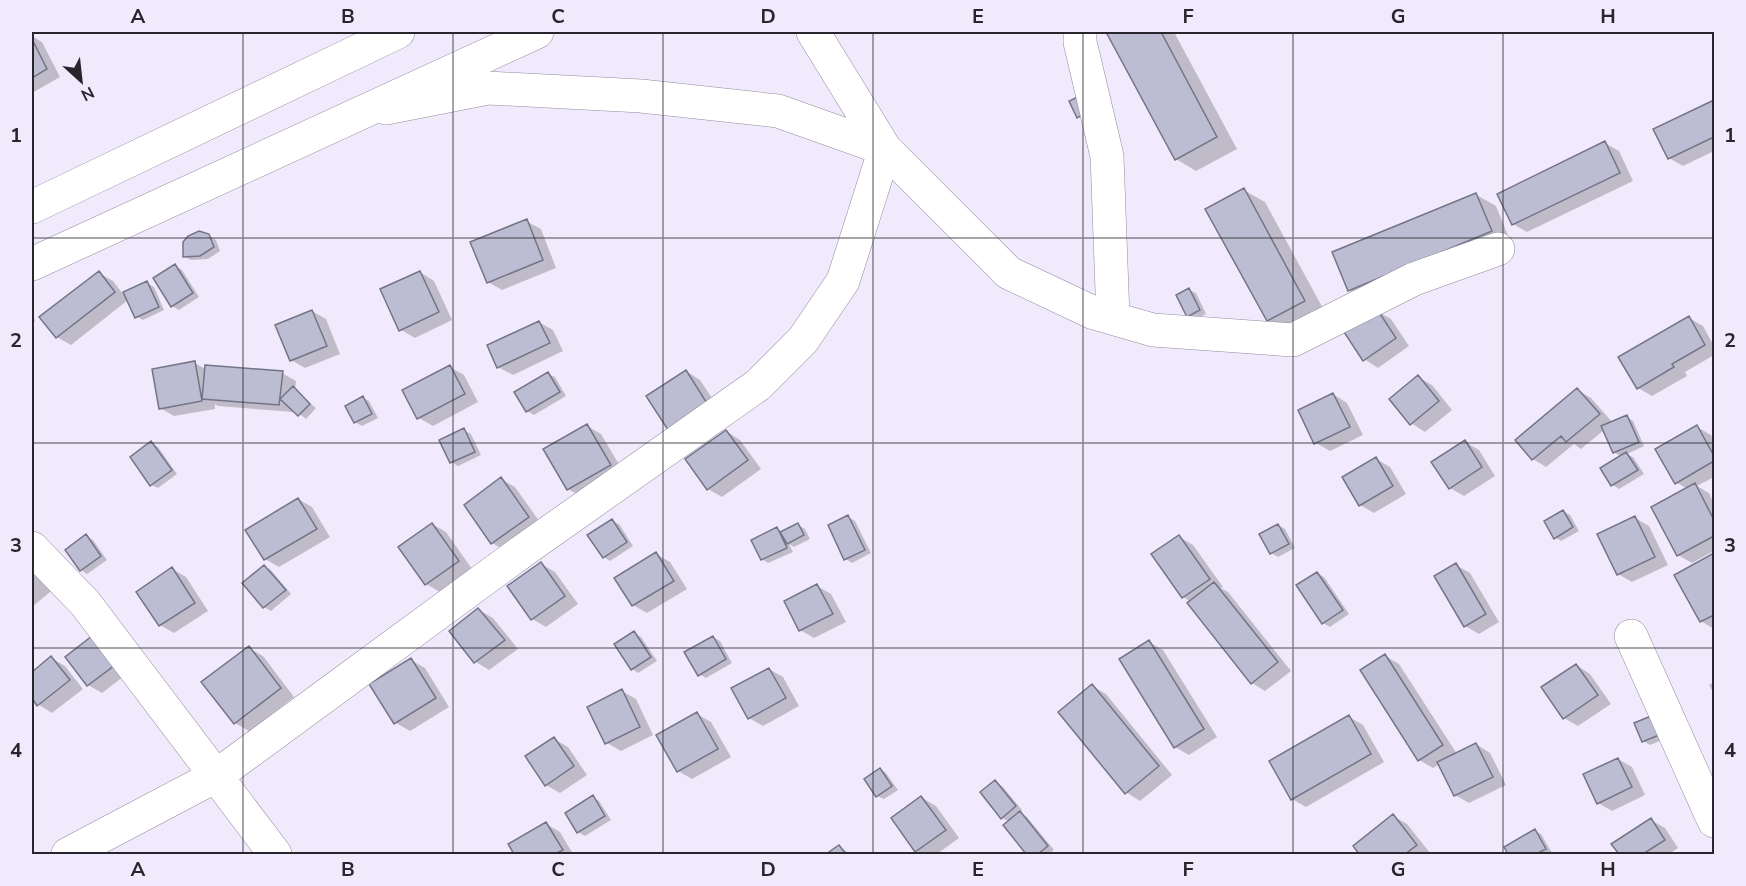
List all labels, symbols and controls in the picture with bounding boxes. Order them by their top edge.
text: A [131,3,146,30]
text: B [341,3,355,30]
text: C [551,3,565,30]
text: D [760,3,776,30]
text: E [972,3,984,30]
text: F [1182,3,1194,30]
text: G [1391,3,1405,30]
text: H [1600,3,1616,30]
north arrow [51,51,111,111]
text: N [77,81,98,106]
text: 1 [10,122,22,149]
text: 1 [1724,122,1736,149]
text: 2 [10,327,22,354]
text: 2 [1724,327,1736,354]
text: 3 [10,532,22,559]
text: 3 [1724,532,1736,559]
text: 4 [10,737,22,764]
text: 4 [1724,737,1736,764]
text: A [131,856,146,883]
text: B [341,856,355,883]
text: C [551,856,565,883]
text: D [760,856,776,883]
text: E [972,856,984,883]
text: F [1182,856,1194,883]
text: G [1391,856,1405,883]
text: H [1600,856,1616,883]

